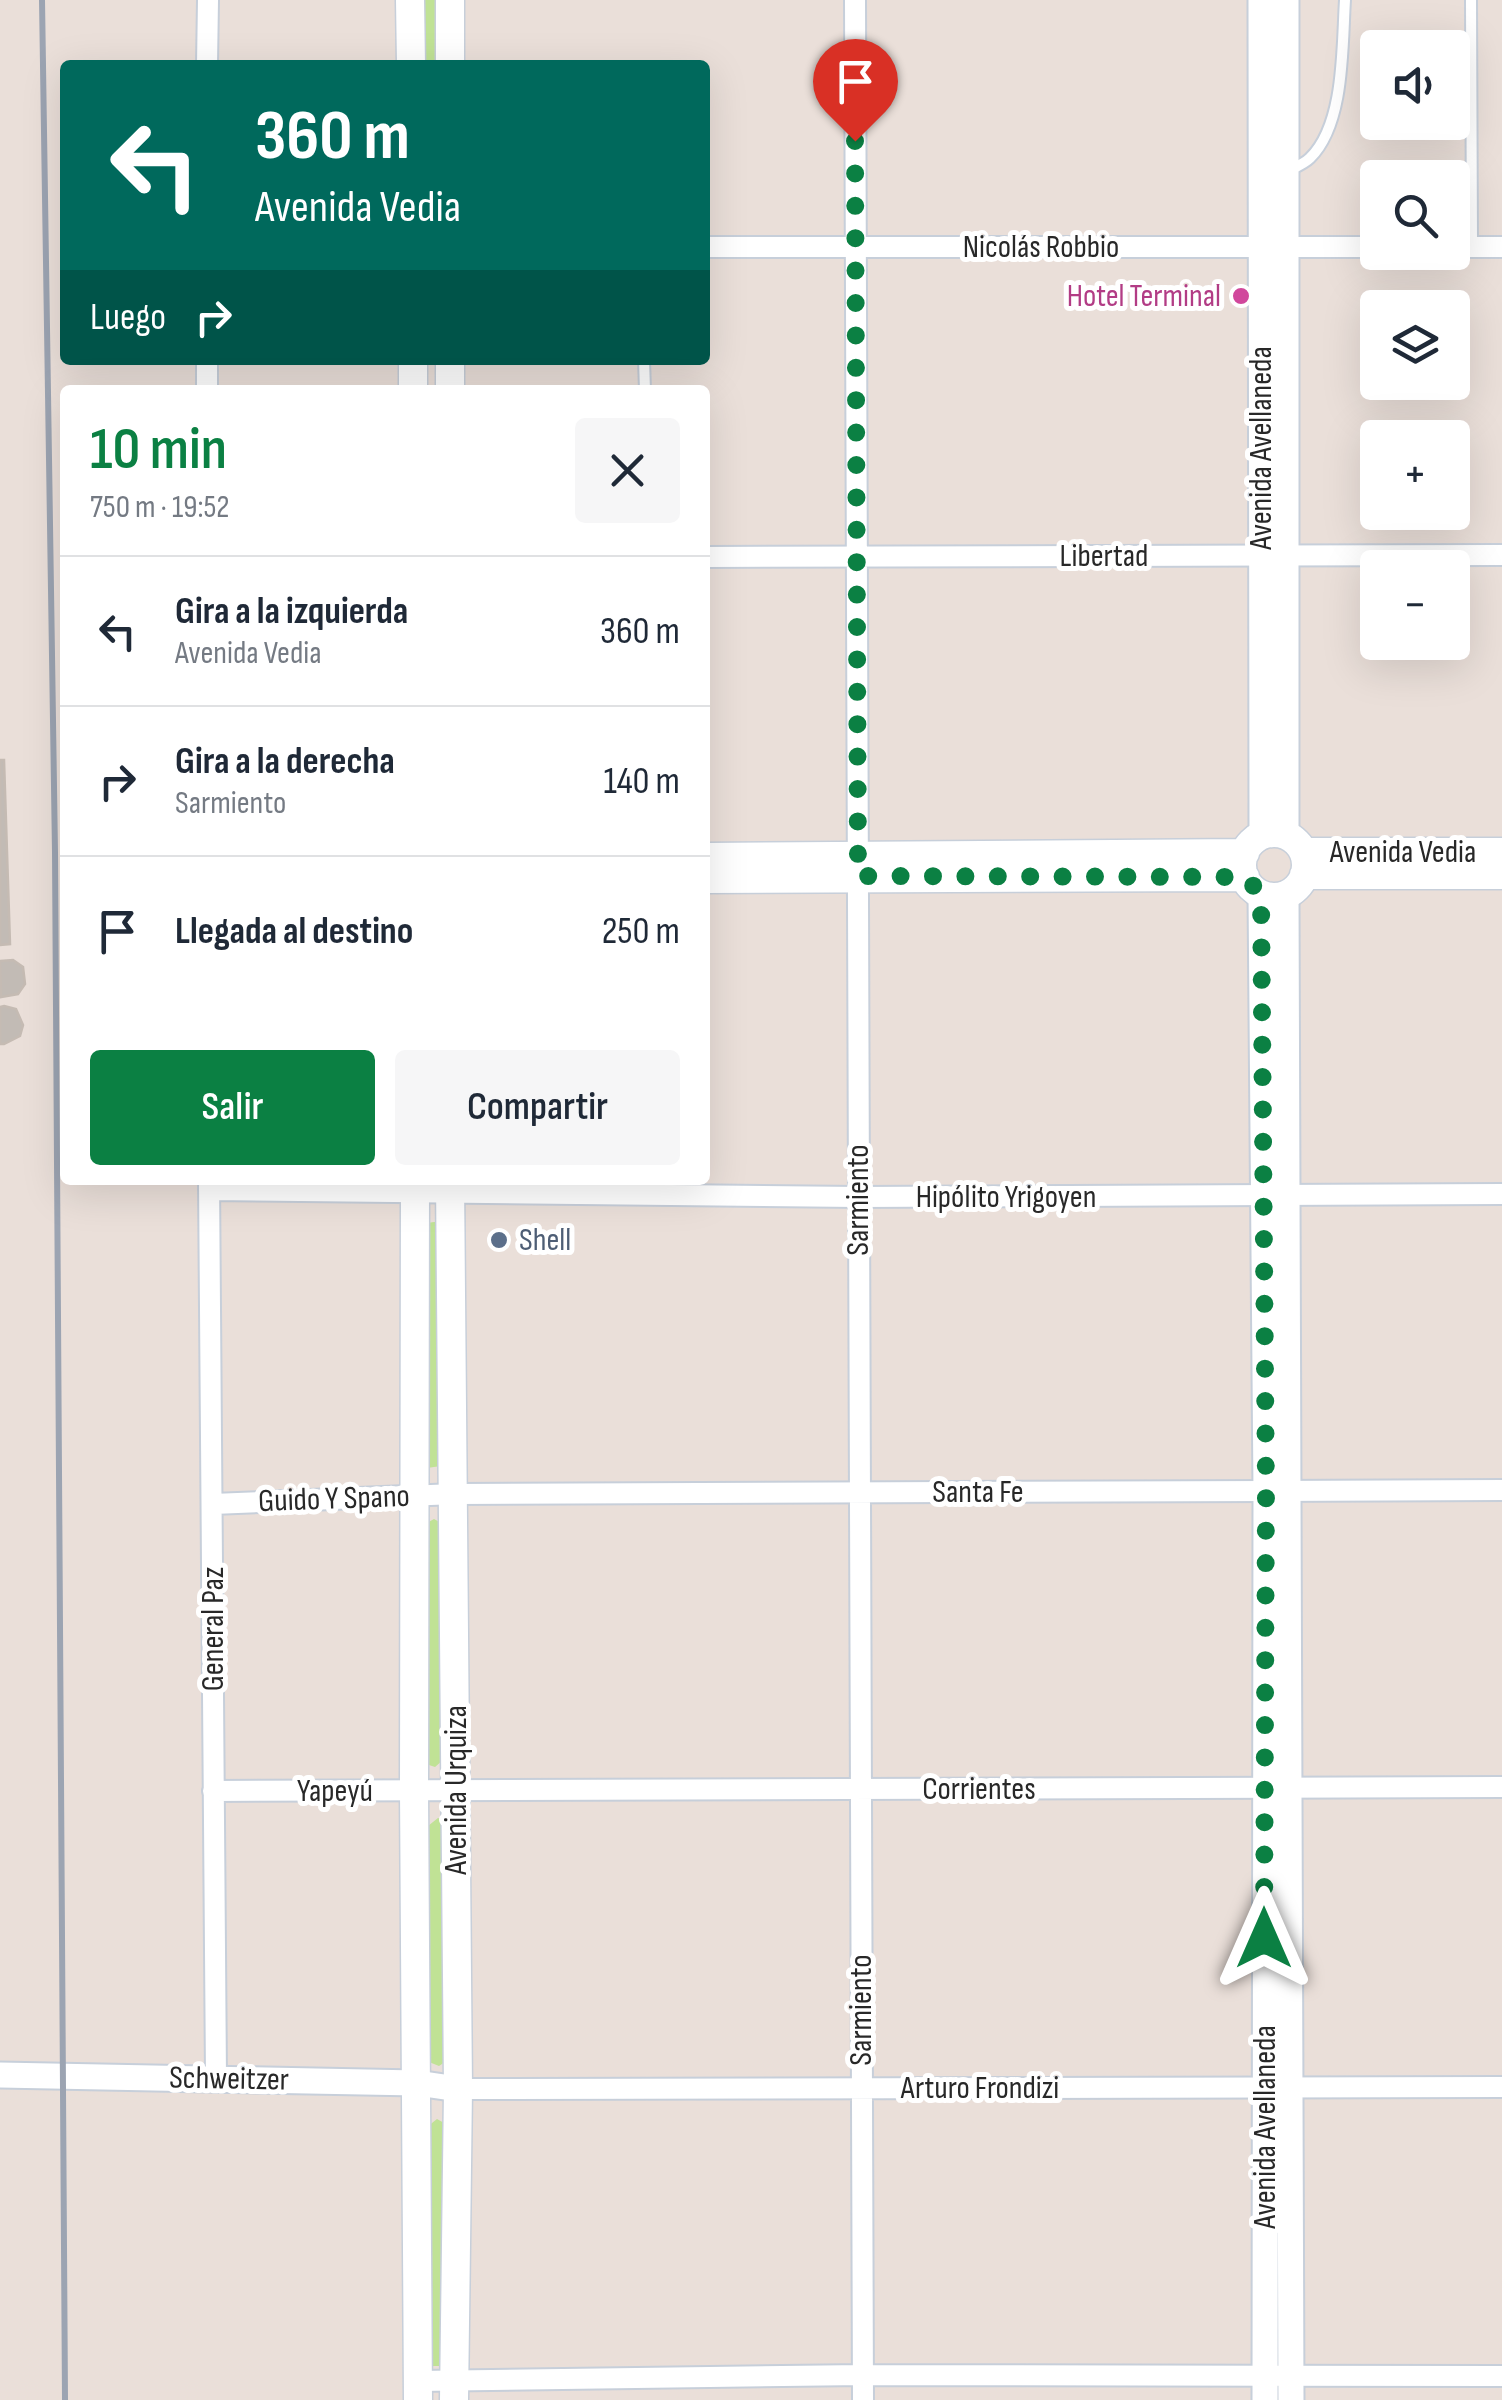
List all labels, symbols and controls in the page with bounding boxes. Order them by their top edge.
map controls [1360,30,1470,660]
button: sound [1360,30,1470,140]
pin [813,39,898,142]
icon: arrive [828,54,883,109]
text: 360 m [255,95,410,179]
icon: left [90,100,220,230]
button: search [1360,160,1470,270]
text: Avenida Vedia [255,180,461,235]
street label: Nicolás Robbio [963,228,1119,267]
place label: Hotel Terminal [1067,277,1221,316]
marker: Hotel Terminal [1230,285,1252,307]
icon: right [186,290,241,345]
button: layers [1360,290,1470,400]
text: Luego [90,295,166,340]
street label: Avenida Avellaneda [1242,346,1281,551]
text: 10 min [90,414,227,486]
button: close [575,418,680,523]
button: + [1360,420,1470,530]
text: 750 m · 19:52 [90,488,230,527]
street label: Libertad [1060,537,1148,576]
button: − [1360,550,1470,660]
text: Gira a la izquierda [175,589,408,634]
icon: left [90,604,145,659]
text: 360 m [600,609,680,654]
text: Avenida Vedia [175,634,322,673]
text: Gira a la derecha [175,739,395,784]
icon: right [90,754,145,809]
text: 140 m [603,759,680,804]
text: Sarmiento [175,784,286,823]
street label: Avenida Vedia [1329,833,1476,872]
icon: arrive [90,904,145,959]
text: Llegada al destino [175,909,413,954]
text: 250 m [602,909,680,954]
button: Salir [90,1050,375,1165]
button: Compartir [395,1050,680,1165]
street label: Sarmiento [839,1144,878,1256]
street label: Hipólito Yrigoyen [916,1178,1096,1217]
place label: Shell [519,1221,571,1260]
marker: Shell [488,1229,510,1251]
street label: Santa Fe [932,1473,1024,1512]
street label: Guido Y Spano [258,1477,410,1521]
street label: General Paz [194,1567,233,1691]
street label: Avenida Urquiza [437,1705,476,1876]
street label: Corrientes [922,1770,1036,1809]
street label: Yapeyú [297,1772,373,1811]
position arrow [1212,1886,1316,1990]
street label: Sarmiento [842,1954,881,2066]
street label: Avenida Avellaneda [1246,2025,1285,2230]
street label: Schweitzer [169,2058,289,2100]
street label: Arturo Frondizi [900,2069,1059,2108]

